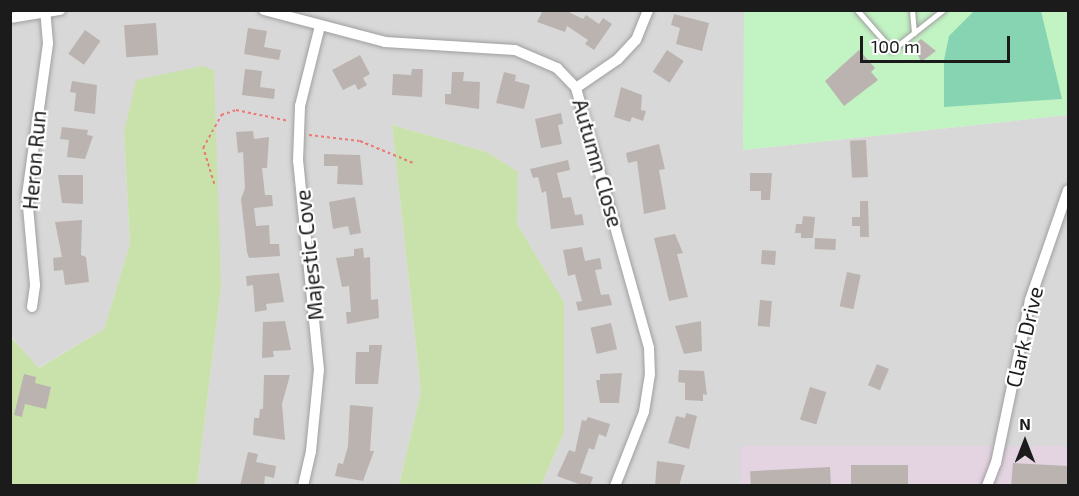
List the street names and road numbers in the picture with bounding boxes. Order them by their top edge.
street label: Autumn Close [568,96,628,230]
street label: Heron Run [17,109,51,211]
street label: Majestic Cove [290,188,328,322]
street label: Clark Drive [1000,284,1048,390]

